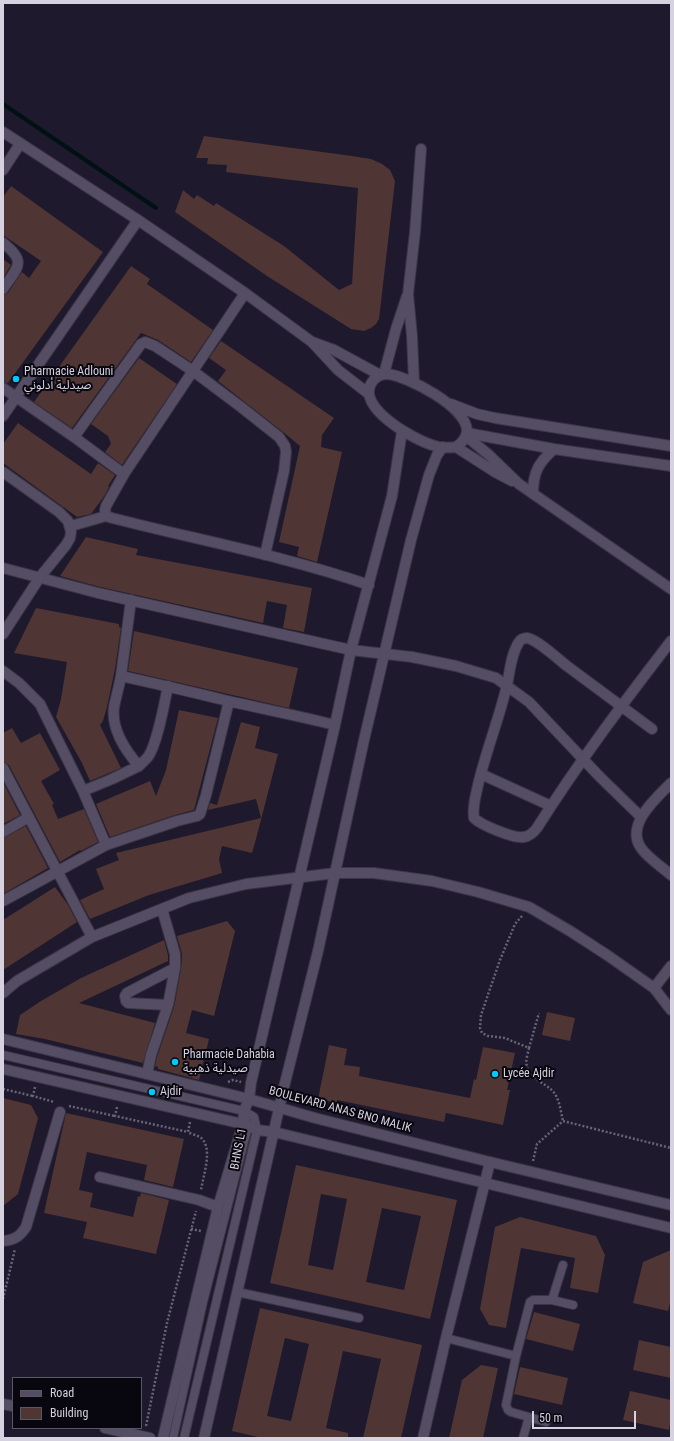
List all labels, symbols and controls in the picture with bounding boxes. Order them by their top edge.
place label: Pharmacie Adlouni صيدلية أدلوني [24,365,113,393]
marker: Pharmacie Adlouni صيدلية أدلوني [11,374,21,384]
place label: Pharmacie Dahabia صيدلية ذهبية [183,1048,275,1076]
marker: Pharmacie Dahabia صيدلية ذهبية [170,1057,180,1067]
place label: Lycée Ajdir [503,1067,554,1081]
marker: Lycée Ajdir [490,1069,500,1079]
street label: BOULEVARD ANAS BNO MALIK [267,1084,413,1136]
place label: Ajdir [160,1085,182,1099]
marker: Ajdir [147,1087,157,1097]
street label: BHNS L1 [228,1127,250,1171]
legend [12,1377,142,1429]
text: Road [50,1386,74,1400]
scale bar [534,1403,638,1429]
text: Building [50,1406,88,1420]
text: 50 m [539,1411,563,1425]

